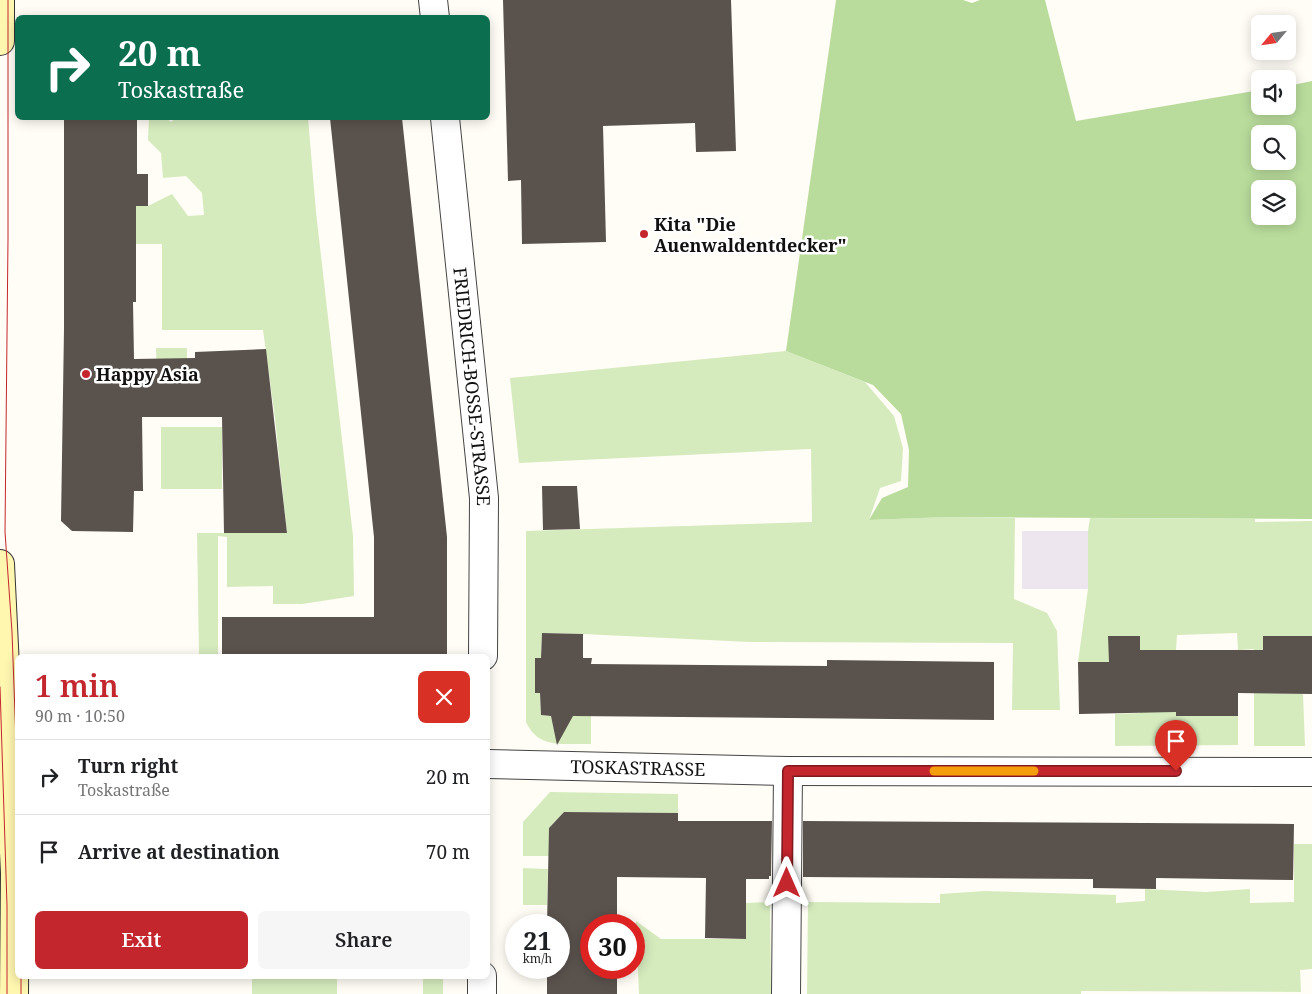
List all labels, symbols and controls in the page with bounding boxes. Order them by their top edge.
north arrow [1251,15,1296,60]
map controls [1251,15,1296,225]
text: 20 m [118,29,201,76]
icon: right [35,35,100,100]
button: sound [1251,70,1296,115]
text: Toskastraße [118,74,244,104]
button: search [1251,125,1296,170]
button: layers [1251,180,1296,225]
place label: Kita "Die Auenwaldentdecker" [654,212,847,257]
marker: Kita "Die Auenwaldentdecker" [638,228,650,240]
street label: FRIEDRICH-BOSSE-STRASSE [448,266,496,506]
place label: Happy Asia [96,362,199,386]
marker: Happy Asia [80,368,92,380]
text: 1 min [35,665,119,706]
button: close [418,671,470,723]
text: 90 m · 10:50 [35,705,125,727]
pin [1155,720,1197,771]
icon: arrive [1162,727,1190,755]
text: Turn right [78,753,178,779]
street label: TOSKASTRASSE [570,754,706,781]
icon: right [35,763,63,791]
text: 20 m [426,764,470,790]
text: Toskastraße [78,779,170,801]
icon: arrive [35,838,63,866]
text: Arrive at destination [78,839,280,865]
text: 70 m [426,839,470,865]
position arrow [760,856,812,908]
button: Exit [35,911,248,969]
button: Share [258,911,470,969]
speed limit sign: 30 [580,914,645,979]
text: 21 [523,923,552,957]
text: km/h [523,950,552,967]

